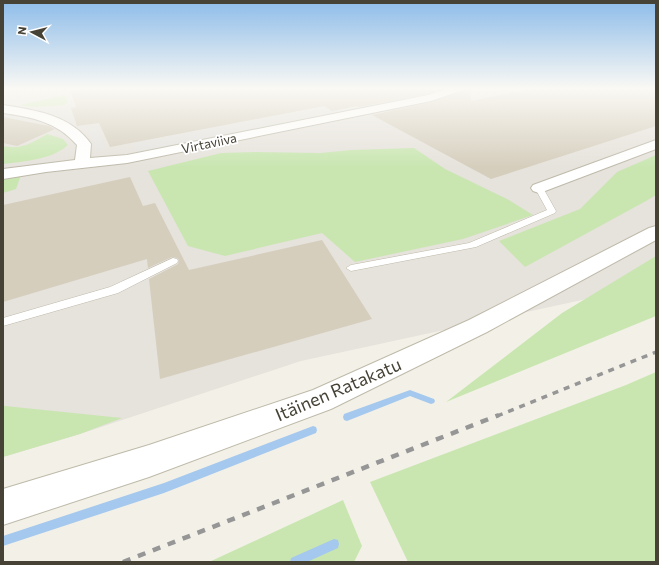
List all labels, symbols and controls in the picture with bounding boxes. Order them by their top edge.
north arrow [12,12,52,52]
text: N [15,26,29,36]
street label: Virtaviiva [180,129,238,157]
street label: Itäinen Ratakatu [272,353,404,425]

